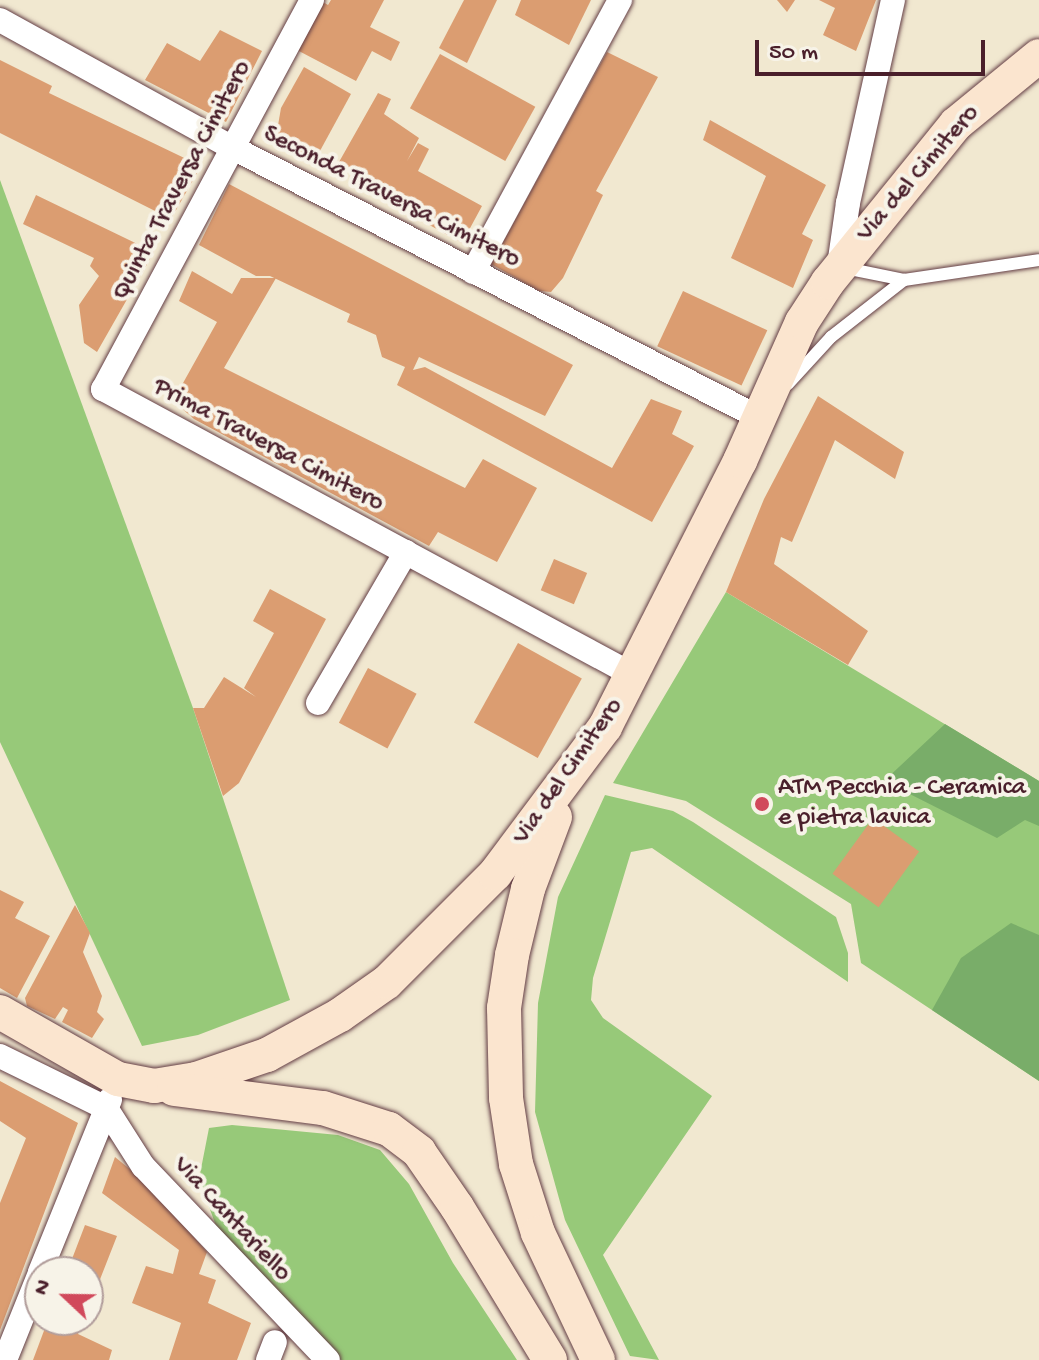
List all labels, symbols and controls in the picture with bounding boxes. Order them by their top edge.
scale bar [759,24,989,74]
text: 50 m [769,39,818,68]
street label: Quinta Traversa Cimitero [106,56,260,306]
street label: Via del Cimitero [851,99,987,249]
street label: Seconda Traversa Cimitero [257,120,525,276]
street label: Prima Traversa Cimitero [147,372,389,520]
street label: Via del Cimitero [507,693,631,851]
place label: ATM Pecchia - Ceramica e pietra lavica [778,773,1026,834]
marker: ATM Pecchia - Ceramica e pietra lavica [753,795,771,813]
street label: Via Cantariello [165,1151,297,1289]
north arrow [24,1256,104,1336]
text: N [29,1276,58,1299]

